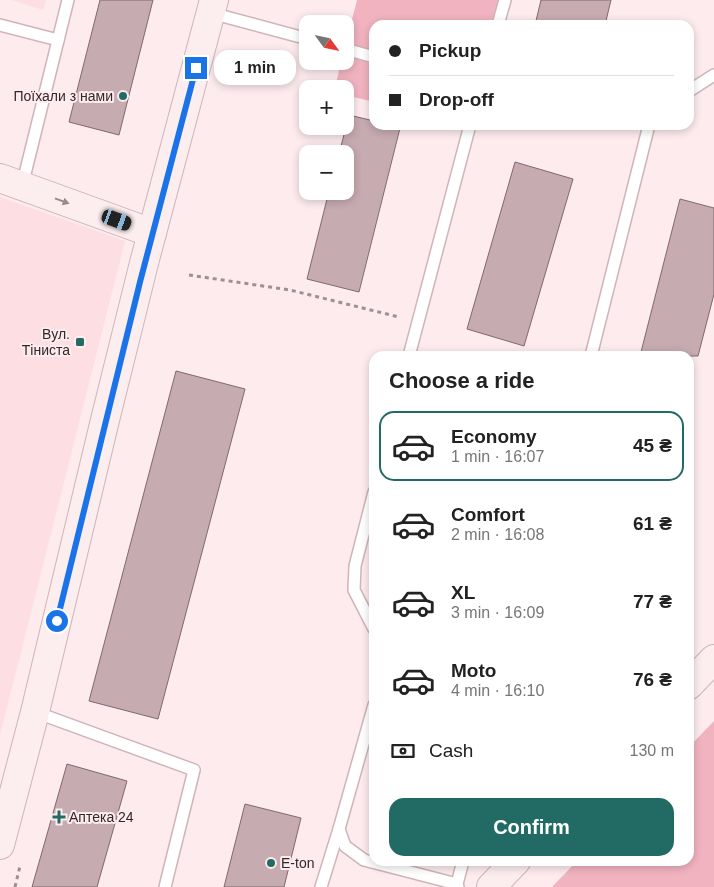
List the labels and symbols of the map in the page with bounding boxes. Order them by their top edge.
north arrow [299,15,354,70]
callout: 1 min [214,50,296,86]
route end [185,57,207,79]
place label: Поїхали з нами [13,88,113,104]
marker: Поїхали з нами [117,90,129,102]
one-way arrow [55,198,70,205]
car [100,208,133,232]
place label: Вул. Тіниста [22,326,70,358]
marker: Вул. Тіниста [74,336,86,348]
route start [46,610,68,632]
place label: Аптека 24 [69,809,134,825]
marker: Аптека 24 [53,811,65,823]
place label: E-ton [281,855,314,871]
marker: E-ton [265,857,277,869]

